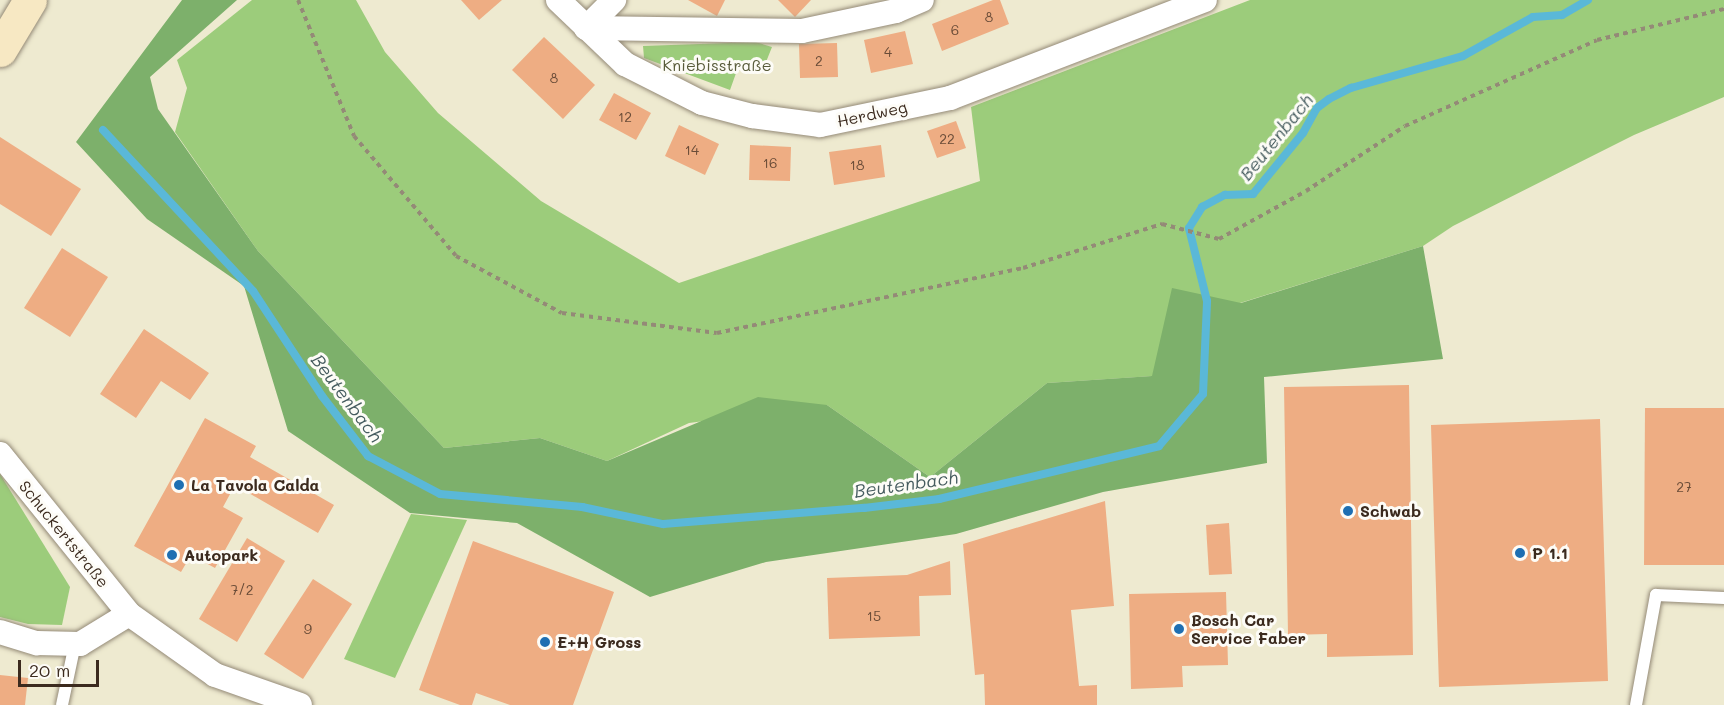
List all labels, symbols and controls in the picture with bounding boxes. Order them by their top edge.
house number: 8 [985,9,993,25]
house number: 6 [951,22,959,38]
house number: 4 [884,44,892,60]
house number: 2 [815,53,823,69]
park label: Kniebisstraße [662,55,772,75]
house number: 8 [550,70,558,86]
water label: Beutenbach [1235,90,1317,184]
street label: Herdweg [835,97,909,131]
house number: 12 [618,109,632,125]
house number: 22 [939,131,955,147]
house number: 14 [685,142,699,158]
house number: 16 [763,155,777,171]
house number: 18 [850,157,864,173]
water label: Beutenbach [307,350,387,446]
water label: Beutenbach [853,466,959,502]
place label: La Tavola Calda [191,475,319,495]
street label: Schuckertstraße [15,477,113,591]
marker: La Tavola Calda [172,478,186,492]
house number: 27 [1676,479,1692,495]
place label: Schwab [1360,501,1421,521]
marker: Schwab [1341,504,1355,518]
place label: P 1.1 [1532,543,1568,563]
place label: Autopark [184,545,258,565]
marker: P 1.1 [1513,546,1527,560]
marker: Autopark [165,548,179,562]
house number: 7/2 [231,582,253,598]
house number: 15 [867,608,881,624]
place label: Bosch Car Service Faber [1191,610,1306,648]
house number: 9 [304,621,312,637]
marker: Bosch Car Service Faber [1172,622,1186,636]
place label: E+H Gross [557,632,641,652]
marker: E+H Gross [538,635,552,649]
scale bar [21,648,102,686]
text: 20 m [29,658,70,682]

